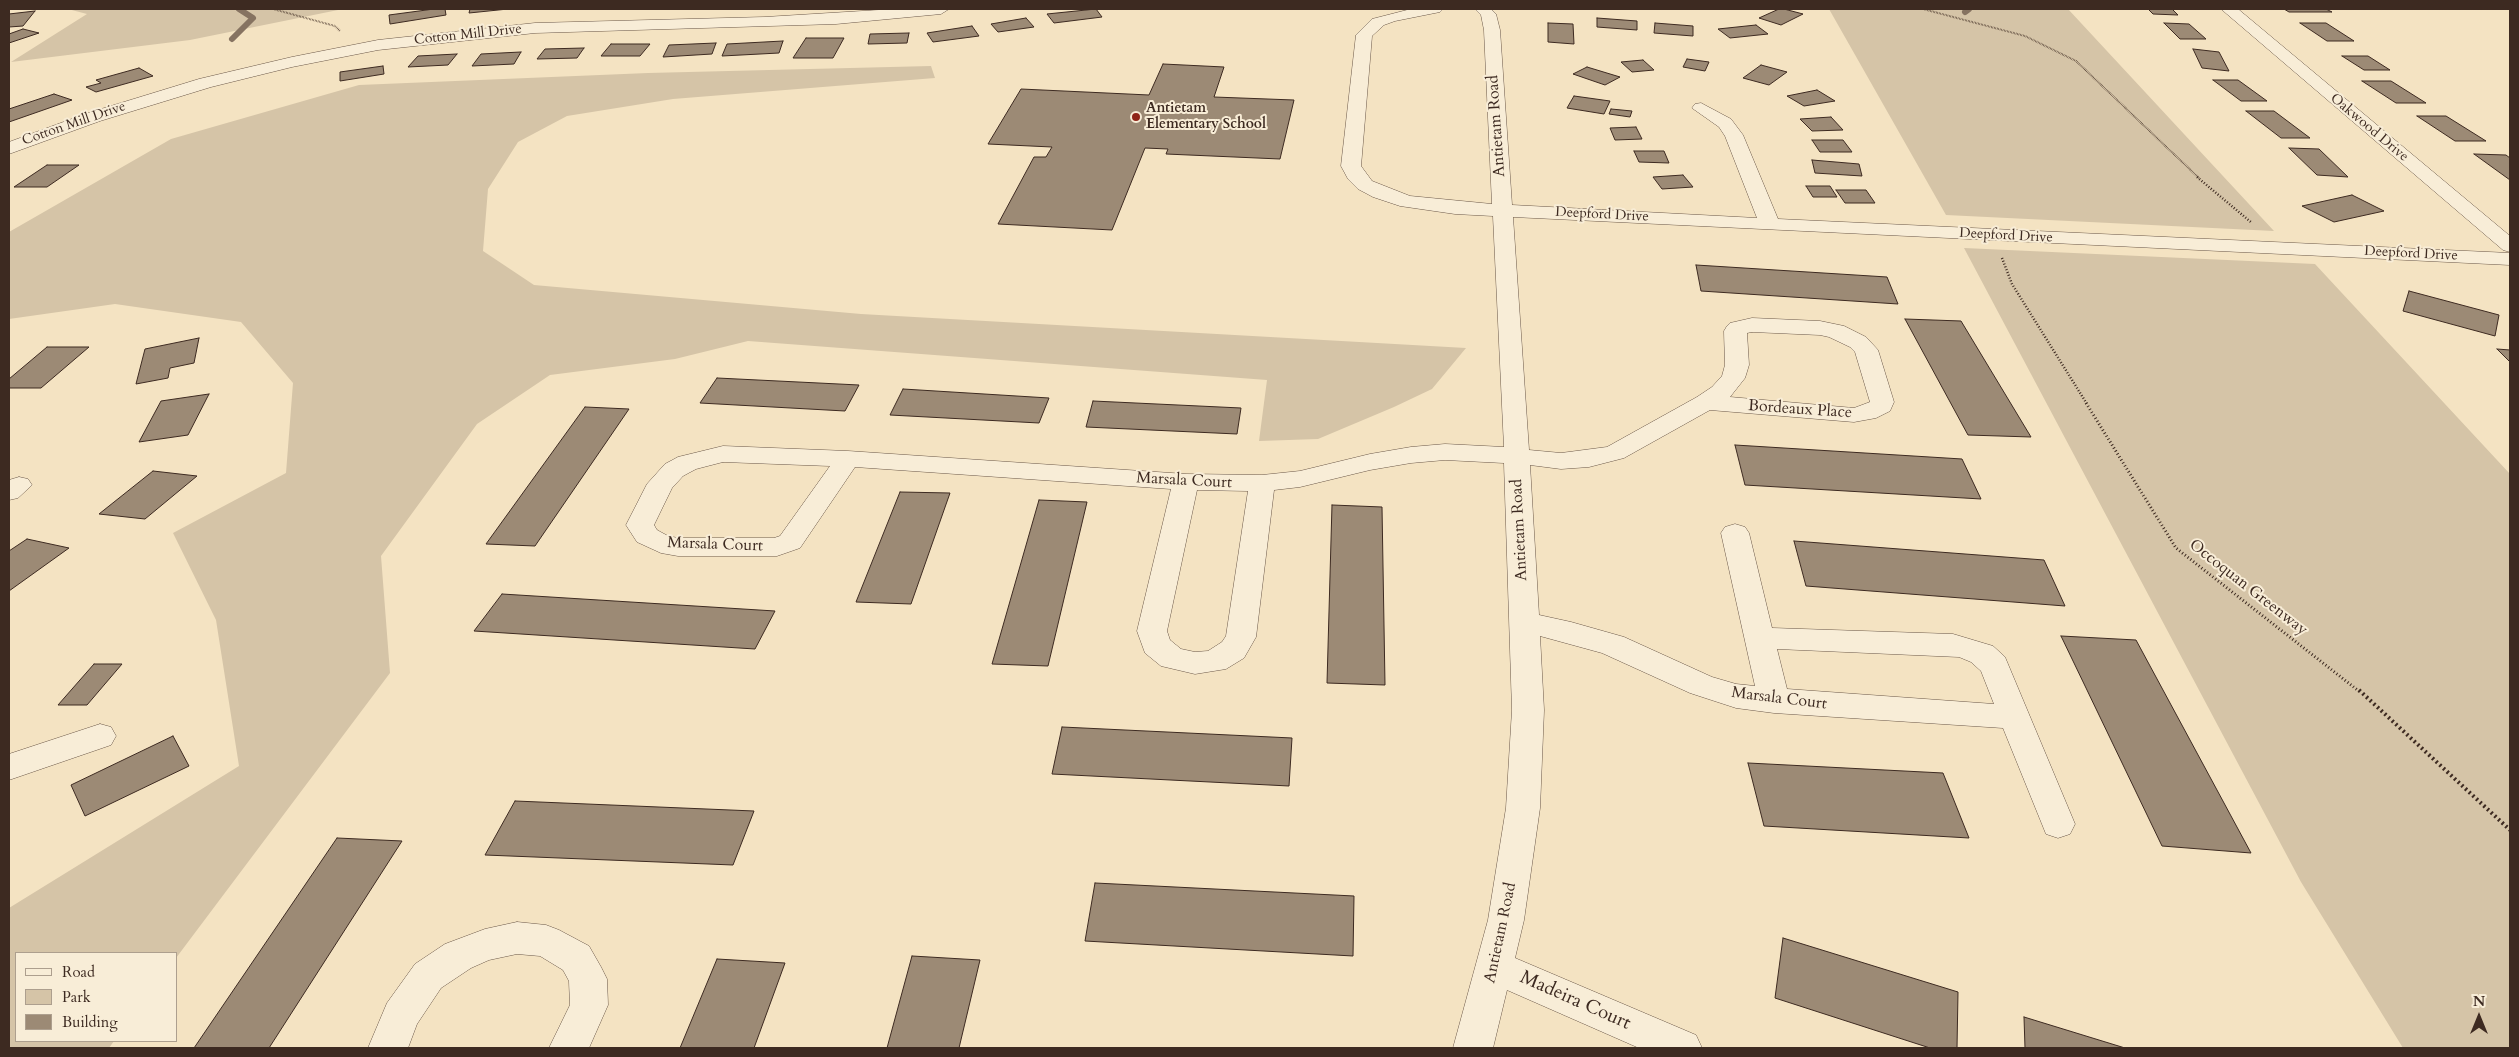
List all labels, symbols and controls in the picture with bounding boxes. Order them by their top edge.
street label: Cotton Mill Drive [413,21,523,49]
street label: Antietam Road [1484,74,1510,178]
street label: Oakwood Drive [2326,90,2412,166]
street label: Cotton Mill Drive [20,98,128,150]
place label: Antietam Elementary School [1146,101,1266,134]
marker: Antietam Elementary School [1130,111,1142,123]
street label: Deepford Drive [1555,204,1649,226]
street label: Deepford Drive [1959,225,2053,247]
street label: Deepford Drive [2364,243,2458,265]
street label: Bordeaux Place [1747,397,1853,423]
street label: Marsala Court [1136,469,1232,493]
street label: Antietam Road [1508,478,1532,582]
street label: Marsala Court [667,534,763,556]
street label: Occoquan Greenway [2185,536,2311,640]
street label: Marsala Court [1730,684,1828,714]
street label: Antietam Road [1481,881,1521,985]
legend [15,952,178,1042]
text: Road [62,962,95,982]
street label: Madeira Court [1516,966,1634,1036]
text: Park [62,987,91,1007]
north arrow [2454,992,2504,1042]
text: N [2473,992,2485,1011]
text: Building [62,1012,118,1032]

